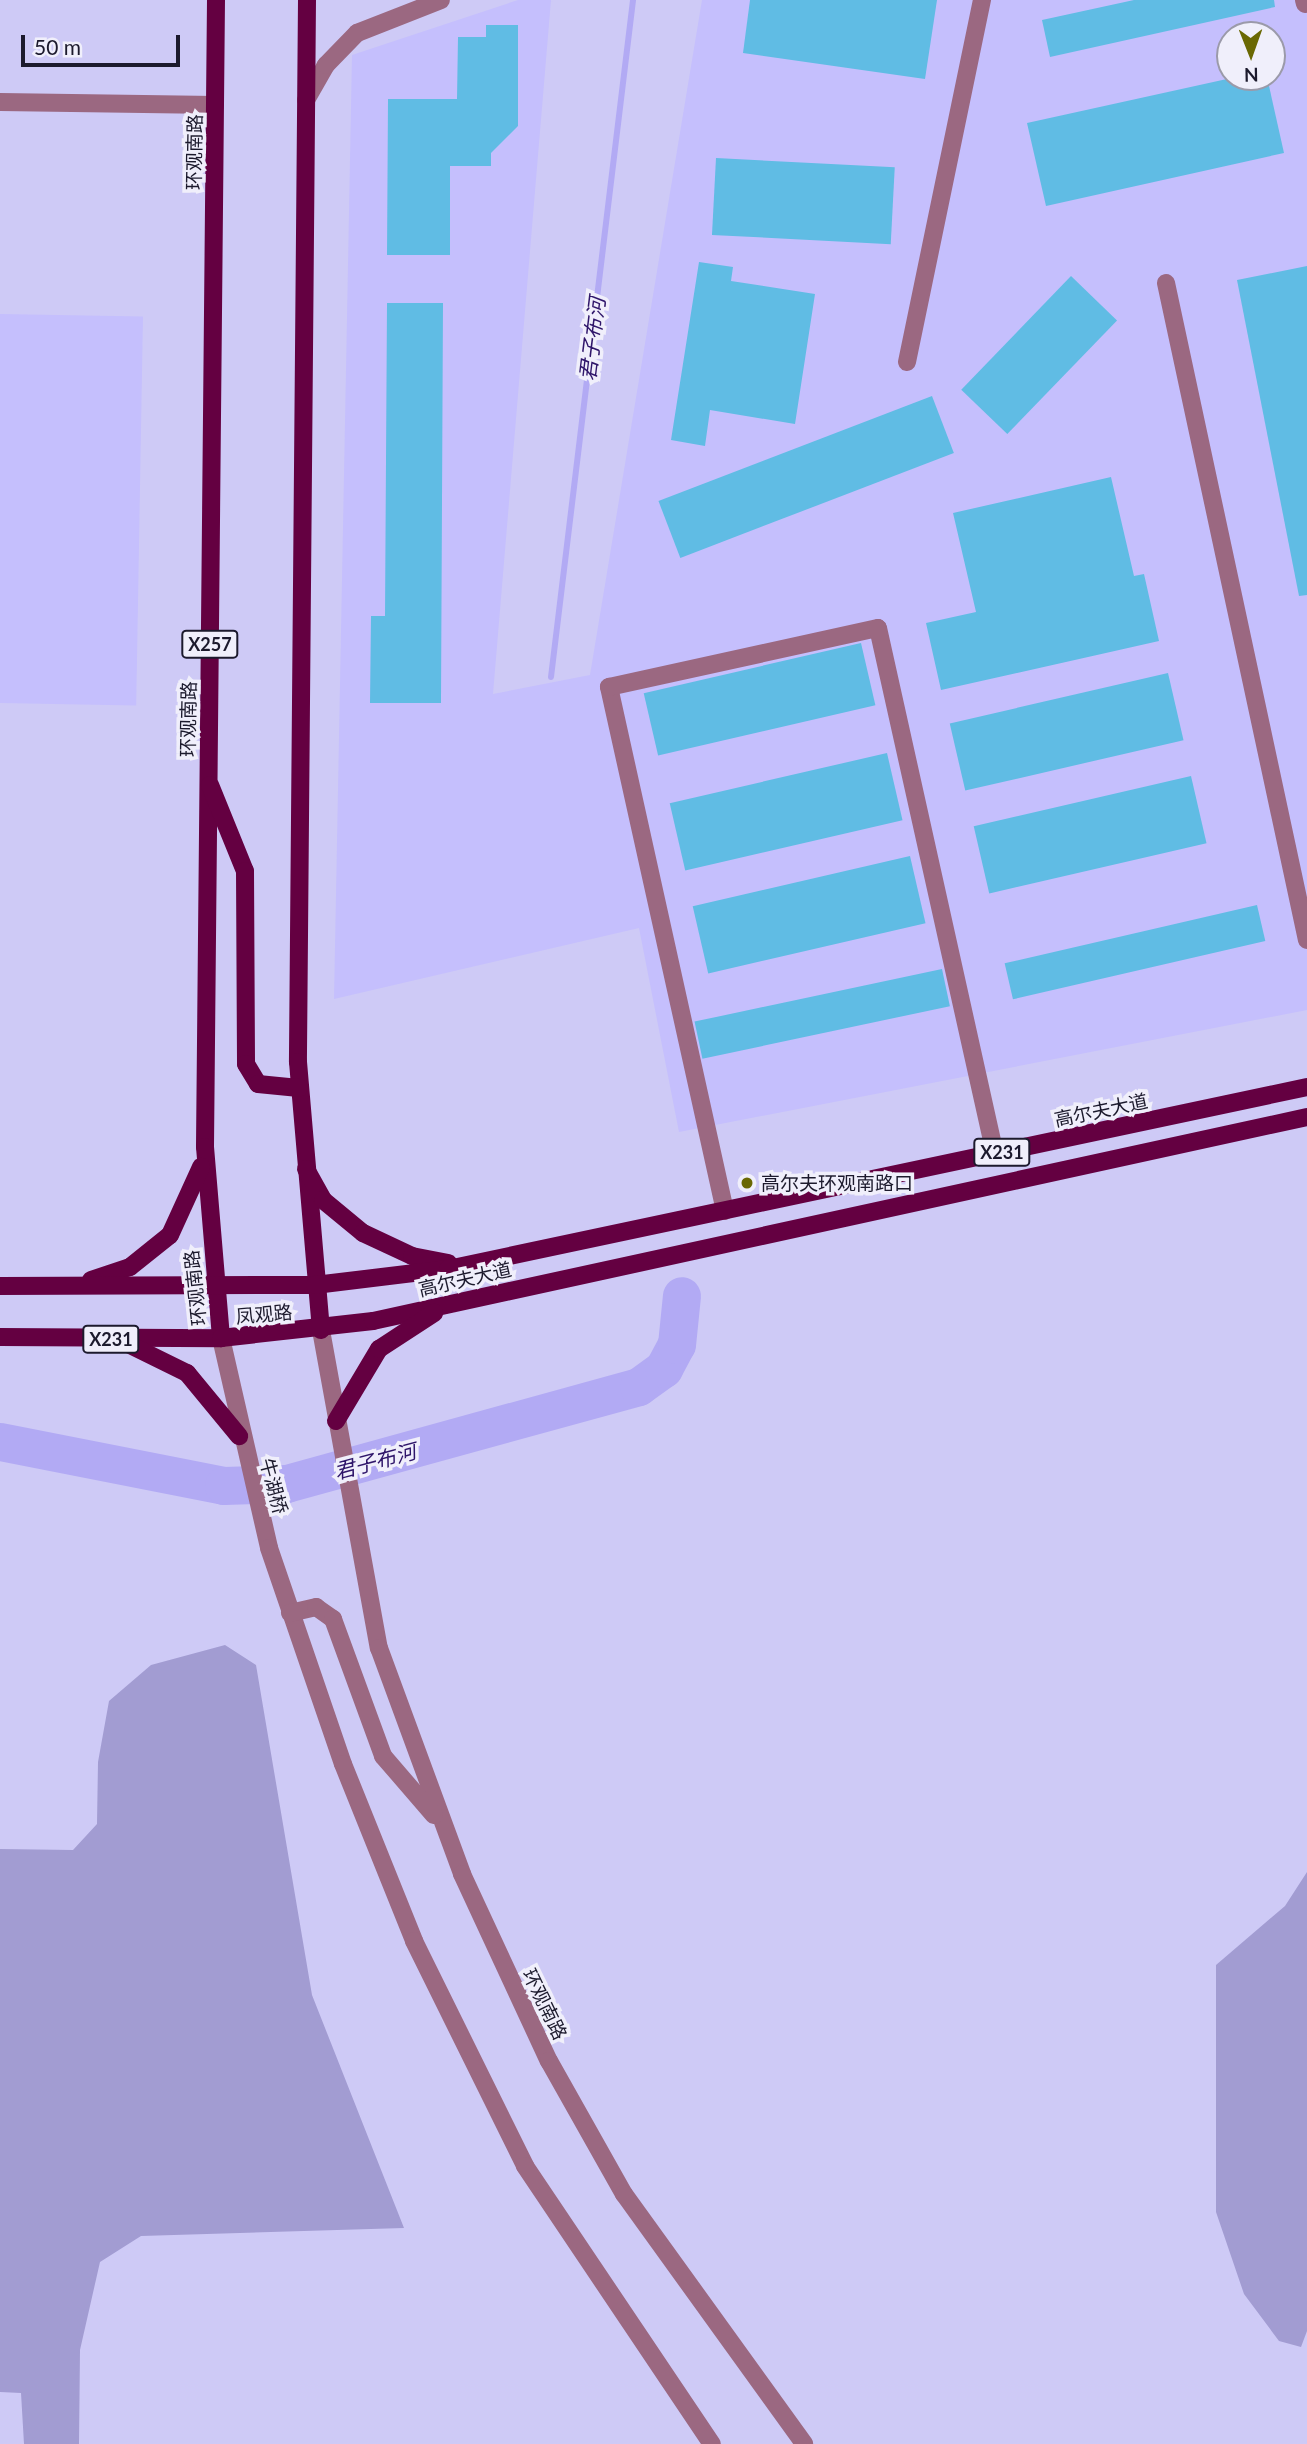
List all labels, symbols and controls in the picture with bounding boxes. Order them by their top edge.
scale bar [24,21,184,65]
north arrow [1216,21,1286,91]
text: 50 m [34,34,81,59]
text: N [1244,64,1259,87]
street label: 环观南路 [182,114,206,190]
water label: 君子布河 [574,296,610,382]
road number: X257 [180,630,240,658]
street label: 环观南路 [176,681,200,757]
street label: 高尔夫大道 [1052,1089,1150,1131]
road number: X231 [972,1138,1032,1167]
place label: 高尔夫环观南路口 [761,1172,913,1194]
marker: 高尔夫环观南路口 [739,1175,755,1191]
street label: 环观南路 [180,1249,210,1327]
street label: 高尔夫大道 [416,1257,514,1301]
street label: 凤观路 [235,1300,293,1328]
road number: X231 [81,1324,141,1354]
water label: 君子布河 [331,1438,419,1484]
street label: 牛湖桥 [256,1456,292,1516]
street label: 环观南路 [518,1965,572,2043]

